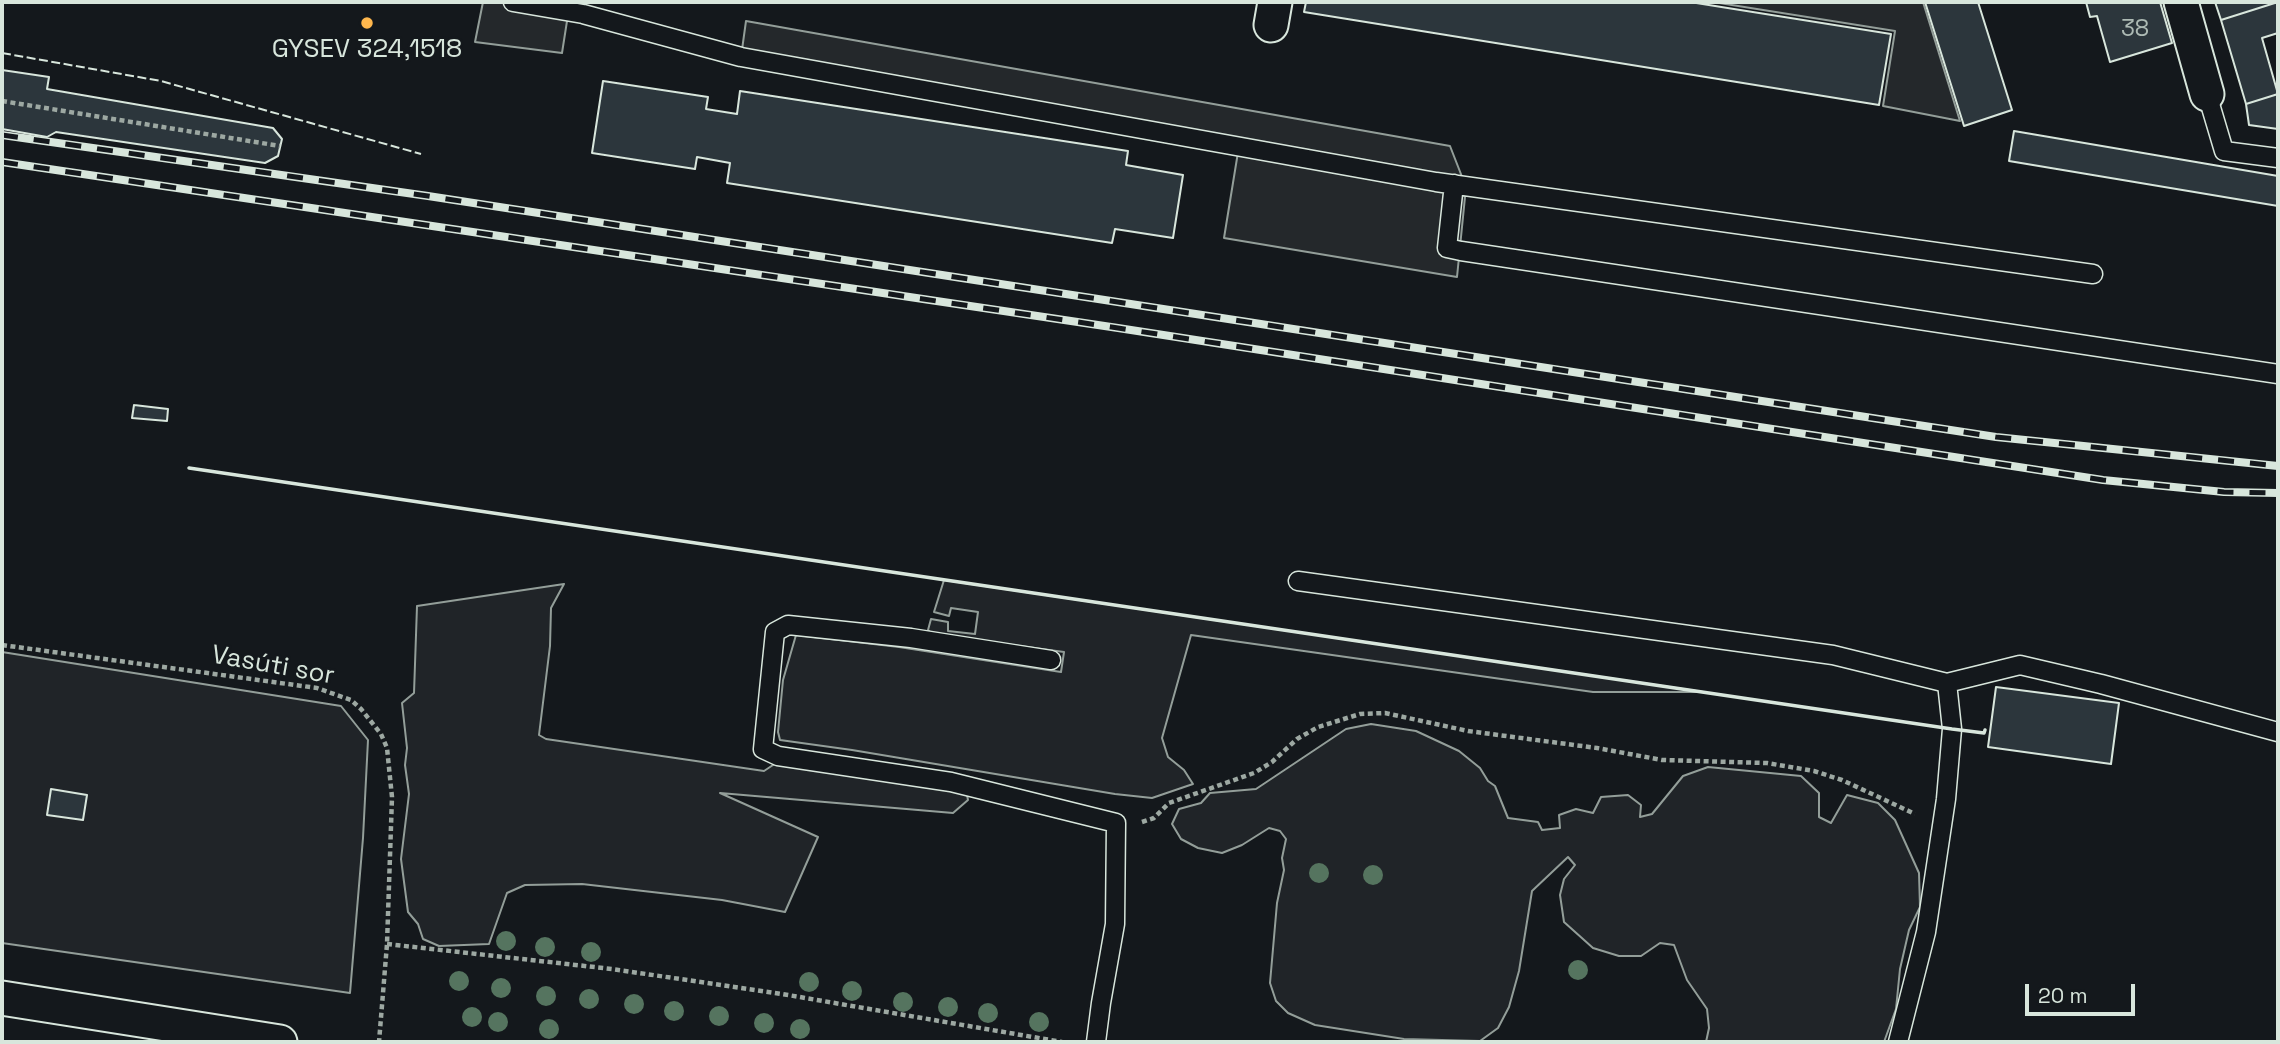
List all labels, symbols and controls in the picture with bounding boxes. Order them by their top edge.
marker: GYSEV 324,1518 [359,15,375,31]
house number: 38 [2121,16,2149,44]
place label: GYSEV 324,1518 [272,34,462,66]
street label: Vasúti sor [209,640,337,692]
scale bar [2028,970,2138,1014]
text: 20 m [2038,982,2088,1009]

